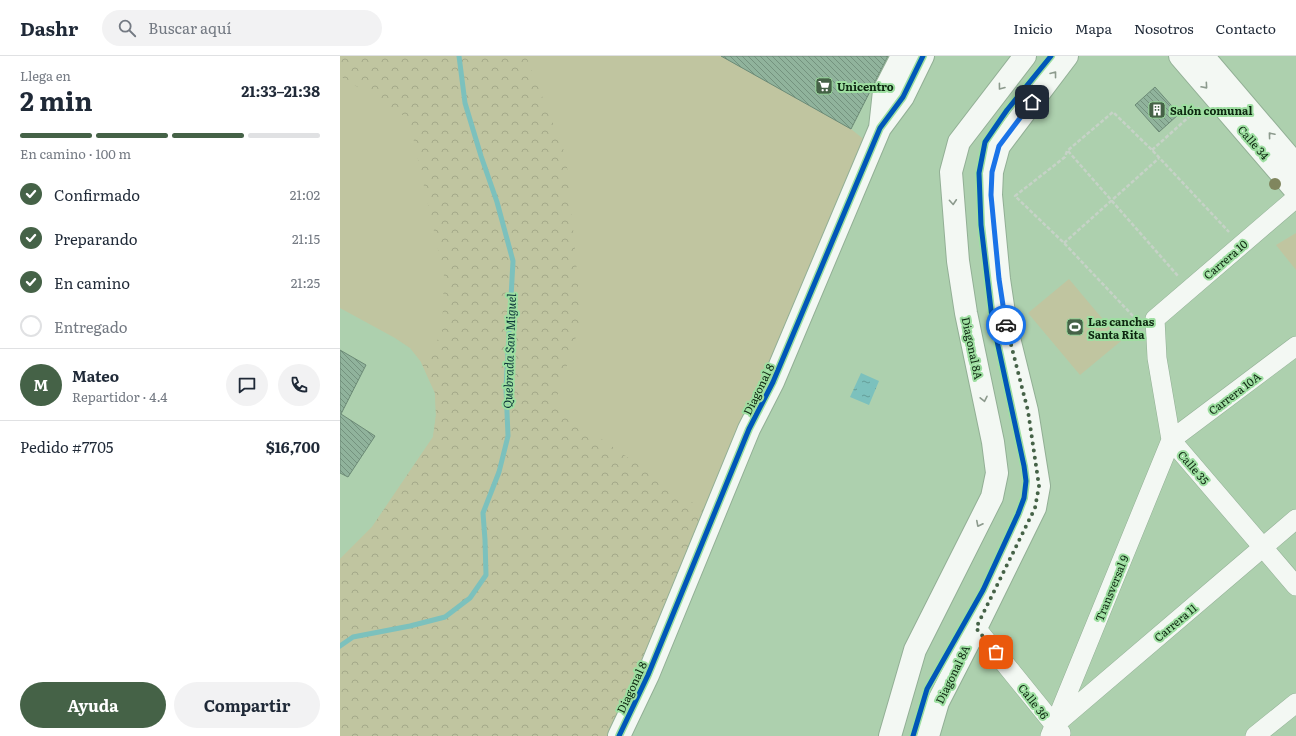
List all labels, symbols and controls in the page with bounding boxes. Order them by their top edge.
search box [102,10,382,46]
text: Dashr [20,14,78,42]
text: Buscar aquí [148,16,231,39]
icon: search [116,17,138,39]
text: Inicio [1013,18,1053,38]
text: Mapa [1075,18,1112,38]
text: Nosotros [1134,18,1194,38]
text: Contacto [1216,18,1276,38]
text: Llega en [20,66,71,85]
one-way arrow [1049,71,1056,78]
supermarket icon: Unicentro [814,76,834,96]
place label: Unicentro [837,78,894,94]
text: 21:33–21:38 [241,79,320,102]
text: 2 min [20,80,93,119]
one-way arrow [1201,81,1208,88]
one-way arrow [998,83,1006,90]
pin [1015,85,1049,119]
icon: home [1021,91,1043,113]
building icon: Salón comunal [1147,100,1167,120]
place label: Salón comunal [1170,102,1252,118]
street label: Calle 34 [1235,121,1273,163]
one-way arrow [1268,133,1275,140]
text: En camino · 100 m [20,144,131,163]
icon: check [20,183,42,205]
text: Confirmado [54,183,140,206]
text: 21:02 [290,185,320,204]
one-way arrow [949,199,958,205]
icon: check [20,227,42,249]
text: Preparando [54,227,138,250]
text: 21:15 [292,229,320,248]
street label: Carrera 10 [1200,235,1250,283]
icon: check [20,271,42,293]
text: En camino [54,271,130,294]
text: 21:25 [291,273,320,292]
water label: Quebrada San Miguel [498,293,520,409]
courier [986,305,1026,345]
place label: Las canchas Santa Rita [1088,313,1155,342]
icon: car [995,314,1017,336]
text: Entregado [54,315,128,338]
street label: Diagonal 8A [959,315,987,381]
sports icon: Las canchas Santa Rita [1065,317,1085,337]
street label: Diagonal 8 [739,361,777,417]
text: Mateo [72,364,119,387]
button: chat [226,364,268,406]
button: phone [278,364,320,406]
street label: Carrera 10A [1205,368,1263,418]
text: M [34,373,48,396]
text: Repartidor · 4.4 [72,387,167,406]
one-way arrow [980,396,988,402]
text: Pedido #7705 [20,435,113,458]
text: $16,700 [266,435,320,458]
street label: Calle 35 [1175,447,1213,488]
one-way arrow [976,520,983,527]
street label: Transversal 9 [1090,552,1132,624]
street label: Carrera 11 [1150,599,1200,645]
pin [979,635,1013,669]
icon: bag [985,641,1007,663]
street label: Diagonal 8A [931,642,973,706]
street label: Diagonal 8 [612,659,650,715]
street label: Calle 36 [1015,680,1053,722]
button: Ayuda [20,682,166,728]
button: Compartir [174,682,320,728]

